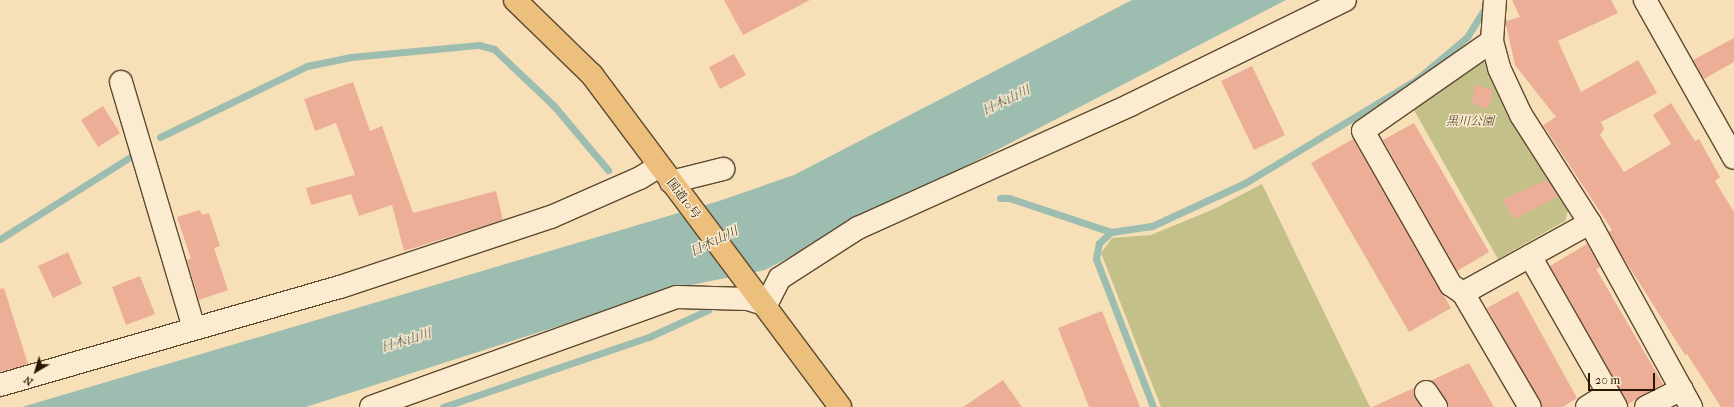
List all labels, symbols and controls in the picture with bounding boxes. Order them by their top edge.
water label: 日木山川 [979,83,1033,119]
park label: 黒川公園 [1446,115,1494,129]
street label: 国道10号 [663,176,703,222]
water label: 日木山川 [687,224,741,260]
water label: 日木山川 [379,326,433,356]
north arrow [16,351,56,391]
scale bar [1590,365,1657,391]
text: N [21,373,36,389]
text: 20 m [1595,373,1620,387]

